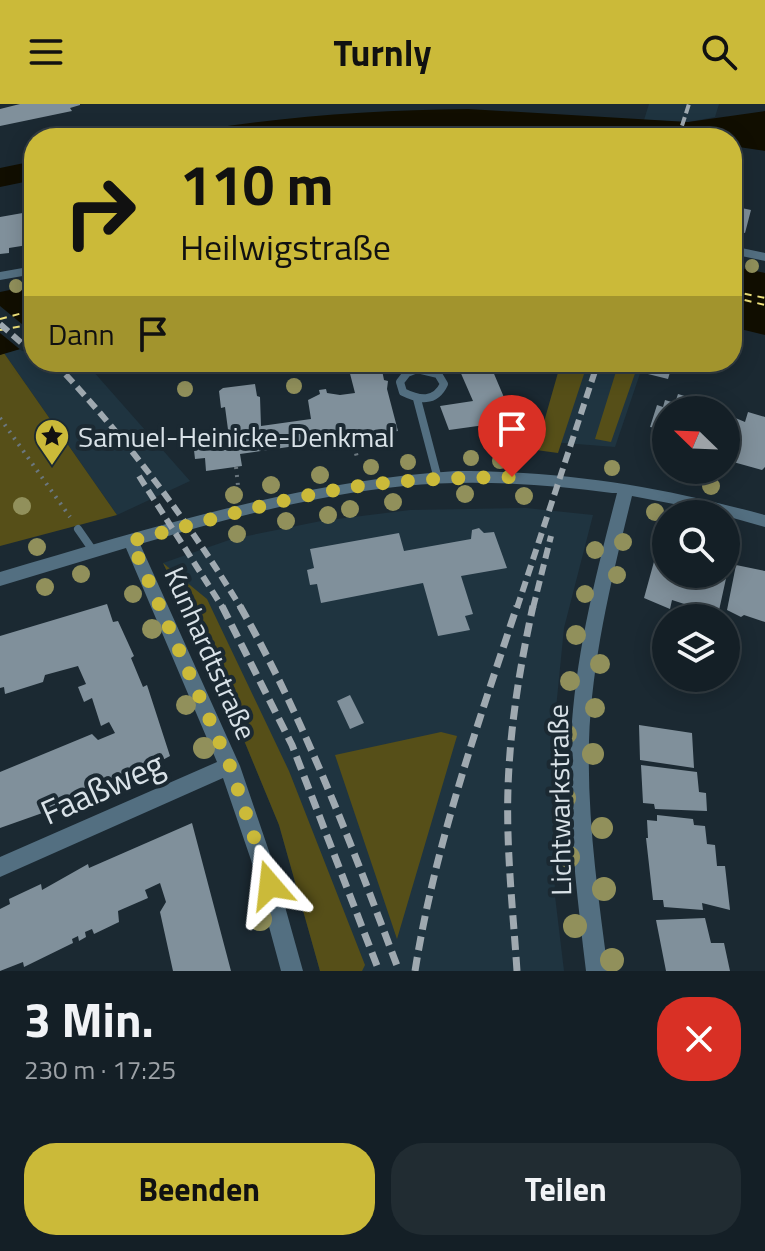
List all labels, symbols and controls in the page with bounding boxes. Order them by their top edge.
text: Turnly [334,25,431,80]
icon: menu [24,30,68,74]
icon: search [697,30,741,74]
text: 110 m [180,142,333,227]
icon: right [48,160,152,264]
text: Heilwigstraße [180,219,391,274]
text: Dann [48,311,115,357]
icon: arrive [131,312,175,356]
pin [478,395,546,477]
north arrow [652,396,740,484]
map controls [652,396,740,692]
icon: arrive [490,407,534,451]
place label: Samuel-Heinicke-Denkmal [78,415,395,458]
place icon: Samuel-Heinicke-Denkmal [33,417,71,467]
button: search [652,500,740,588]
street label: Kunhardtstraße [154,560,268,746]
button: layers [652,604,740,692]
street label: Lichtwarkstraße [536,704,582,896]
street label: Faaßweg [32,737,172,837]
position arrow [228,843,312,927]
text: 3 Min. [24,983,154,1056]
button: close [657,997,741,1081]
text: 230 m · 17:25 [24,1050,176,1089]
button: Beenden [24,1143,375,1235]
button: Teilen [391,1143,741,1235]

